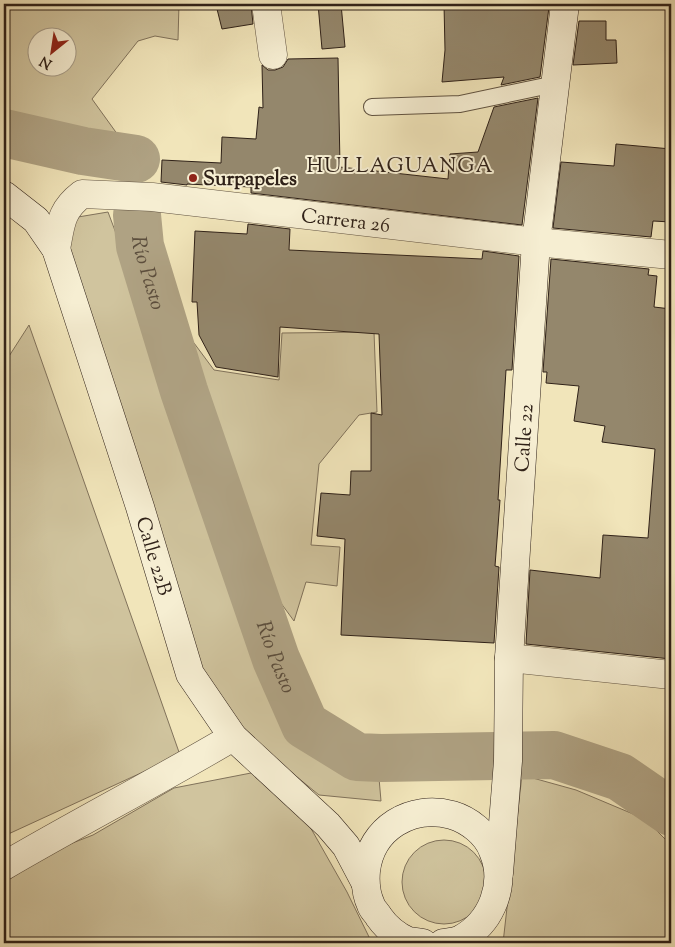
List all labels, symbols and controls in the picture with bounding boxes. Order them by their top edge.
north arrow [28,28,78,78]
text: N [37,50,56,73]
district label: HULLAGUANGA [306,152,494,182]
place label: Surpapeles [203,166,297,195]
marker: Surpapeles [187,172,199,184]
street label: Carrera 26 [299,203,392,242]
water label: Río Pasto [122,235,172,314]
street label: Calle 22 [509,403,542,473]
street label: Calle 22B [127,513,178,600]
water label: Río Pasto [247,617,302,699]

